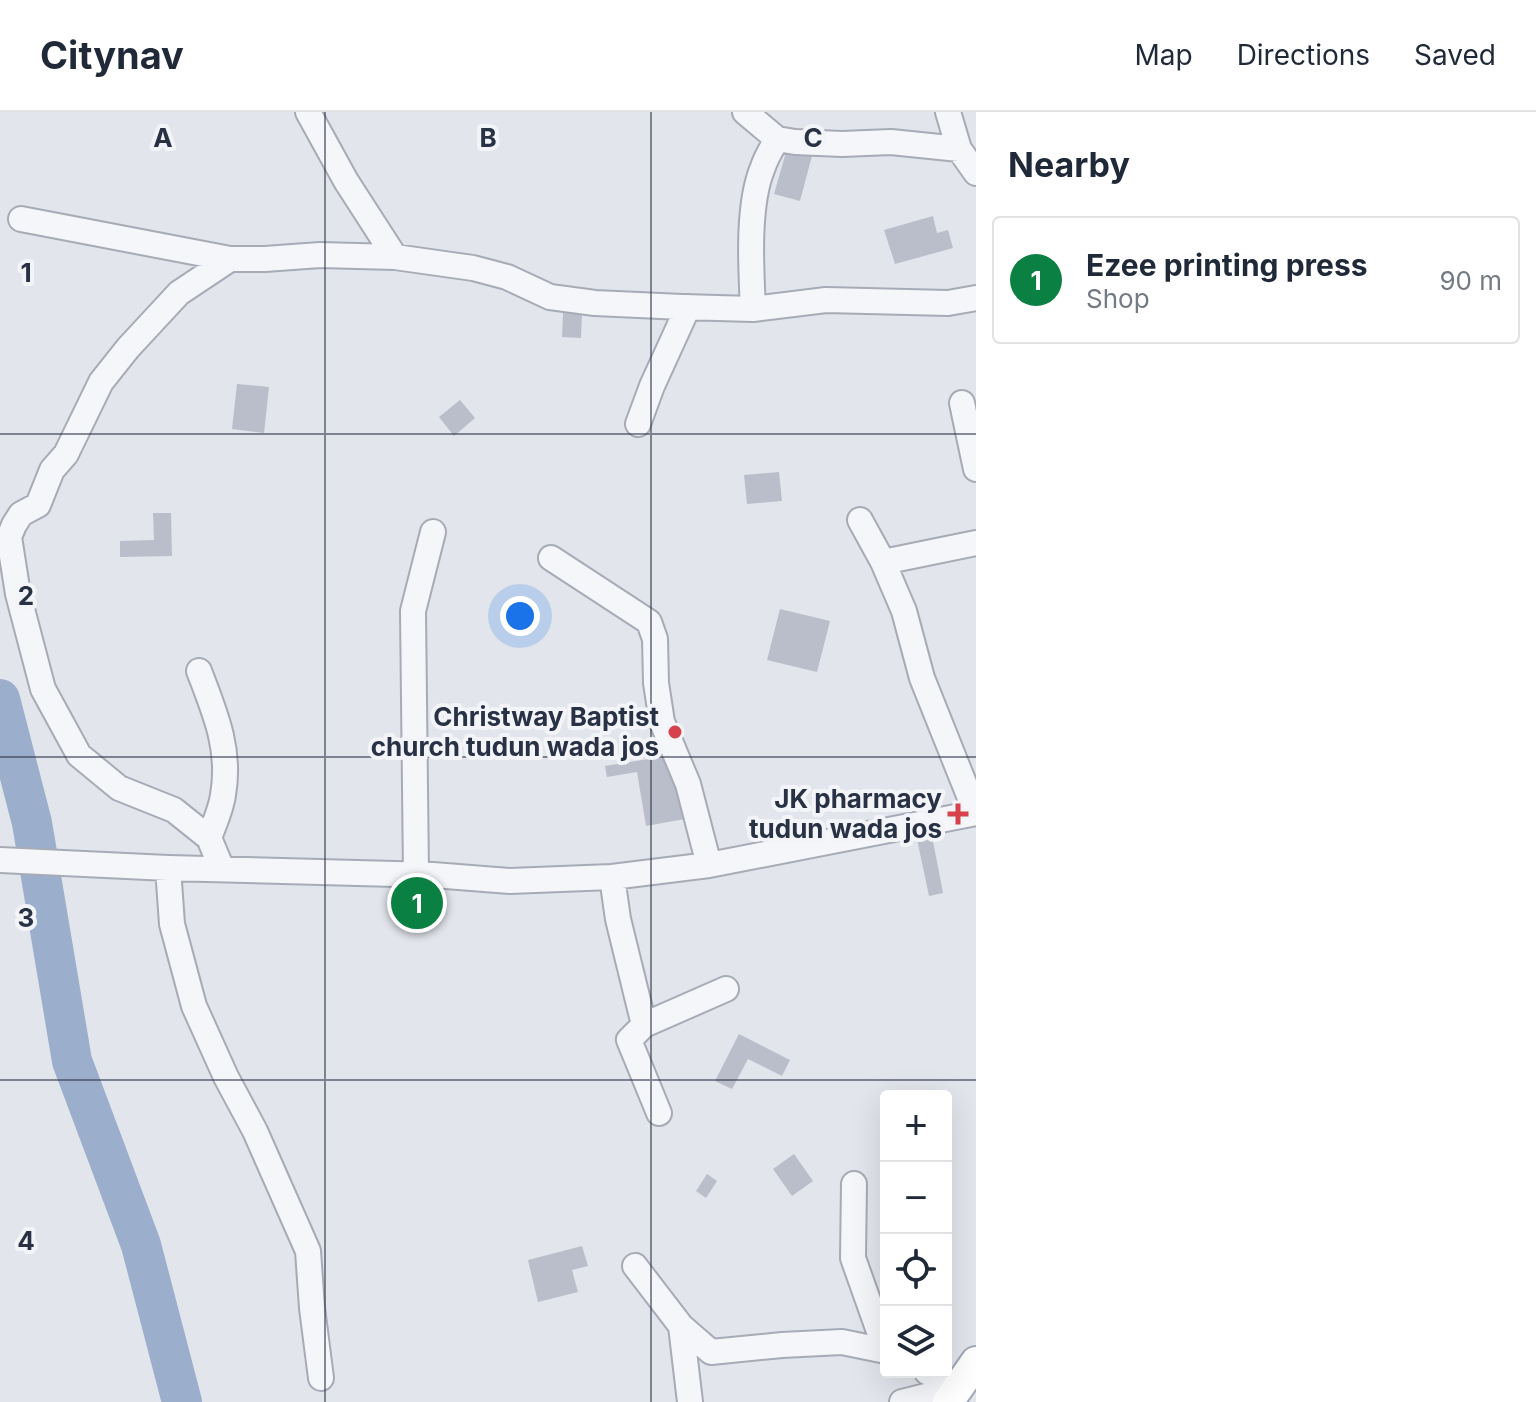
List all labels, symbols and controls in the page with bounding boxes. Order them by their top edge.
text: Citynav [40,32,184,78]
text: Map [1134,38,1193,72]
text: Directions [1237,38,1370,72]
text: Saved [1414,38,1496,72]
text: A [153,122,173,153]
text: B [479,122,497,153]
text: C [803,122,823,153]
text: Nearby [1008,144,1130,185]
text: Ezee printing press [1086,247,1368,283]
text: 1 [20,257,32,288]
text: 1 [1030,265,1042,296]
text: 90 m [1439,265,1502,296]
text: Shop [1086,283,1150,314]
text: 2 [18,580,34,611]
your location [500,596,540,636]
place label: Christway Baptist church tudun wada jos [371,701,659,762]
marker: Christway Baptist church tudun wada jos [666,723,684,741]
place label: JK pharmacy tudun wada jos [749,783,942,844]
marker: JK pharmacy tudun wada jos [949,805,967,823]
pin: 1 [391,873,443,933]
text: 3 [18,902,34,933]
map controls [880,1090,952,1378]
button: + [880,1090,952,1162]
button: − [880,1162,952,1234]
text: 4 [17,1225,35,1256]
button: locate [880,1234,952,1306]
button: layers [880,1306,952,1378]

